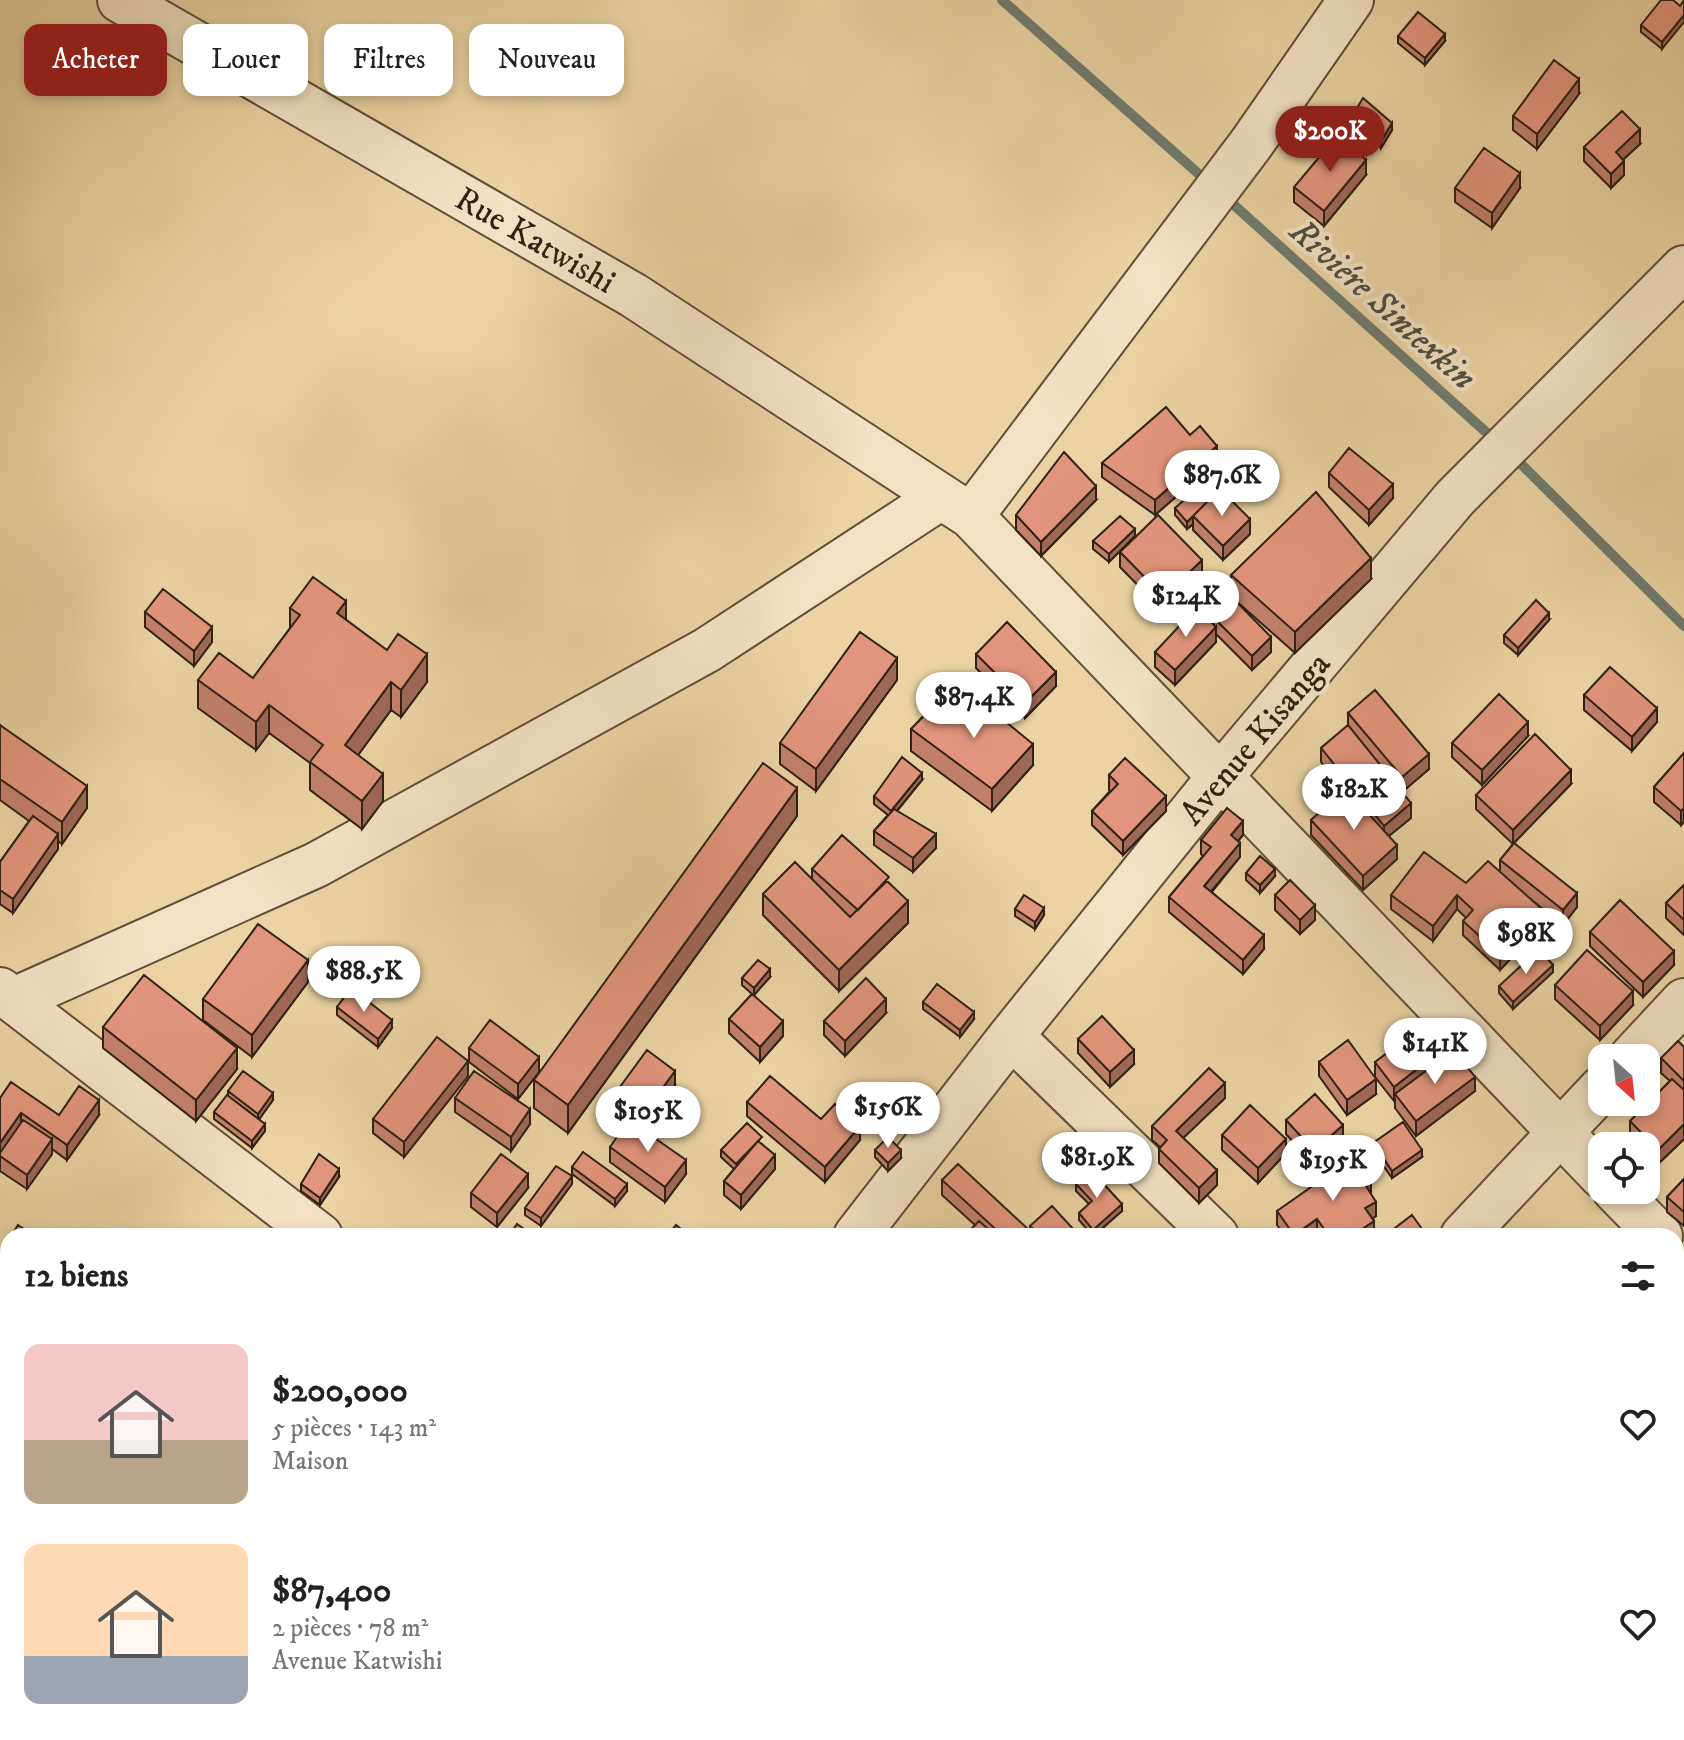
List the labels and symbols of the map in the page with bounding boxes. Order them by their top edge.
pin: $200K [1274,106,1386,174]
street label: Rue Katwishi [447,178,623,303]
water label: Riviére Sintexkin [1279,209,1485,400]
pin: $87.6K [1157,450,1287,518]
pin: $124K [1130,571,1242,639]
street label: Avenue Kisanga [1171,644,1340,834]
pin: $87.4K [909,672,1039,740]
pin: $182K [1298,764,1410,832]
pin: $98K [1479,908,1573,976]
pin: $88.5K [299,946,429,1014]
pin: $141K [1379,1018,1491,1086]
north arrow [1588,1044,1660,1116]
pin: $156K [832,1082,944,1150]
pin: $105K [592,1086,704,1154]
pin: $81.9K [1032,1132,1162,1200]
pin: $195K [1277,1135,1389,1203]

